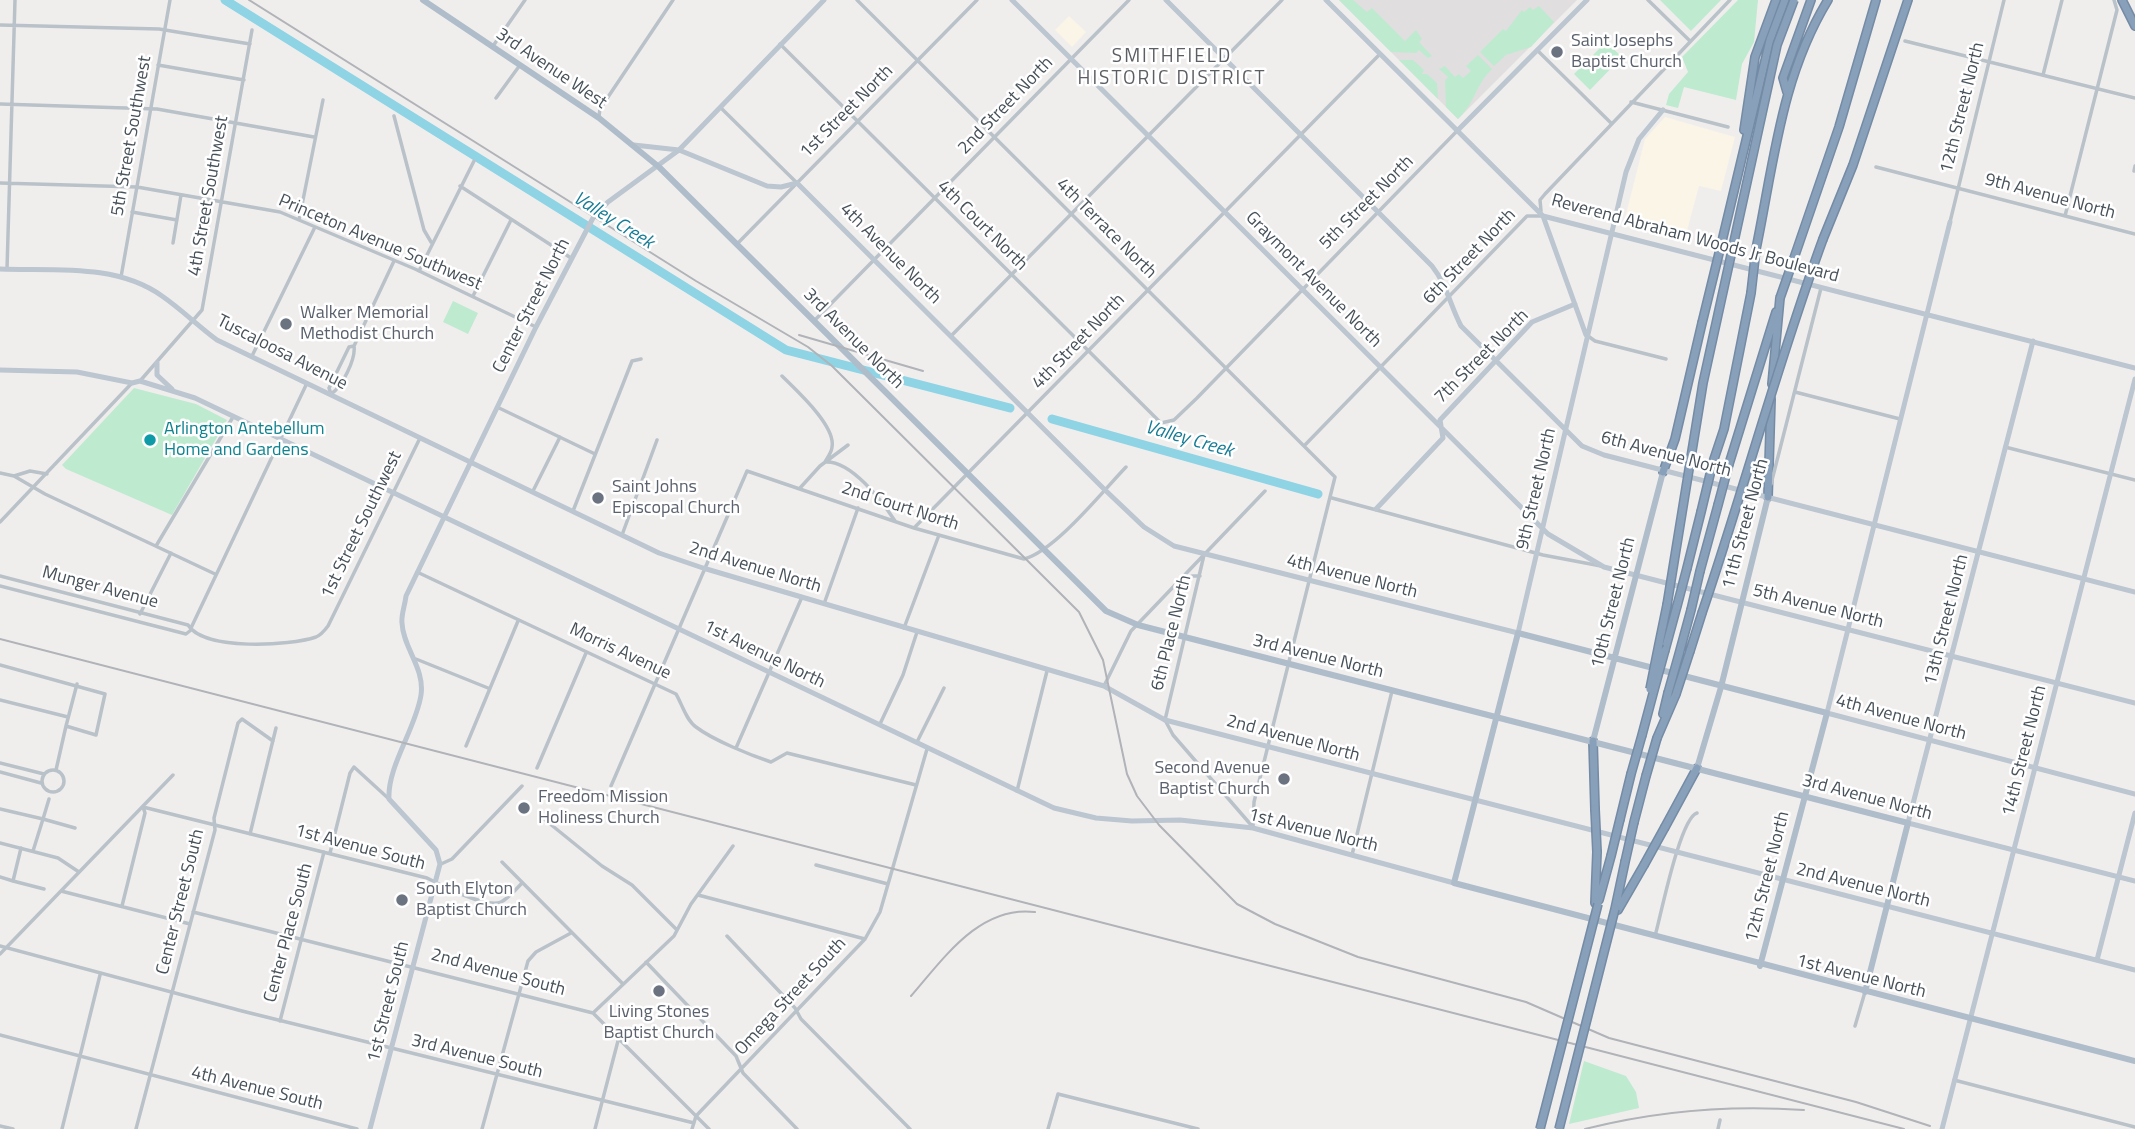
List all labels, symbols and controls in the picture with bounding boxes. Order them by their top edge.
street label: 3rd Avenue West [491,24,611,114]
place label: Saint Josephs Baptist Church [1571,31,1682,74]
street label: 12th Street North [1936,40,1990,176]
marker: Saint Josephs Baptist Church [1549,44,1565,60]
district label: SMITHFIELD HISTORIC DISTRICT [1080,46,1264,90]
street label: 2nd Street North [954,53,1058,159]
street label: 5th Street Southwest [107,54,157,218]
street label: 1st Street North [796,61,898,163]
street label: 4th Street Southwest [184,114,234,278]
street label: 5th Street North [1315,151,1419,255]
street label: 9th Avenue North [1982,169,2118,225]
street label: 4th Terrace North [1051,174,1161,284]
street label: 4th Court North [932,176,1032,276]
water label: Valley Creek [569,187,657,255]
street label: Princeton Avenue Southwest [275,190,485,296]
street label: Reverend Abraham Woods Jr Boulevard [1549,190,1841,288]
street label: 4th Avenue North [835,199,945,309]
street label: 6th Street North [1419,205,1521,309]
street label: Graymont Avenue North [1241,208,1385,352]
street label: Center Street North [489,235,575,377]
street label: 3rd Avenue North [798,284,908,394]
street label: 4th Street North [1028,290,1130,394]
place label: Walker Memorial Methodist Church [300,303,434,346]
street label: 7th Street North [1430,305,1534,409]
street label: Tuscaloosa Avenue [213,311,351,395]
marker: Walker Memorial Methodist Church [278,316,294,332]
water label: Valley Creek [1142,417,1236,463]
place label: Arlington Antebellum Home and Gardens [164,419,325,462]
street label: 9th Street North [1513,426,1561,552]
street label: 6th Avenue North [1598,427,1734,483]
marker: Arlington Antebellum Home and Gardens [142,432,158,448]
street label: 1st Street Southwest [317,448,407,602]
street label: 11th Street North [1718,456,1774,592]
place label: Saint Johns Episcopal Church [612,477,740,520]
street label: 2nd Court North [839,478,961,536]
marker: Saint Johns Episcopal Church [590,490,606,506]
street label: 10th Street North [1587,535,1641,671]
street label: 2nd Avenue North [686,538,824,598]
street label: 4th Avenue North [1284,550,1420,604]
street label: 13th Street North [1920,552,1974,688]
street label: Munger Avenue [40,562,160,614]
street label: 6th Place North [1147,573,1197,693]
street label: 5th Avenue North [1750,580,1886,634]
street label: 1st Avenue North [700,616,828,694]
street label: Morris Avenue [566,619,674,685]
street label: 3rd Avenue North [1251,630,1385,684]
street label: 14th Street North [1998,683,2052,819]
street label: 4th Avenue North [1833,690,1969,746]
street label: 2nd Avenue North [1224,711,1362,767]
place label: Second Avenue Baptist Church [1154,758,1270,800]
street label: 3rd Avenue North [1800,770,1934,826]
marker: Second Avenue Baptist Church [1276,771,1292,787]
place label: Freedom Mission Holiness Church [538,787,668,830]
marker: Freedom Mission Holiness Church [516,800,532,816]
street label: 1st Avenue North [1246,804,1380,858]
street label: 12th Street North [1741,809,1795,945]
street label: 1st Avenue South [293,820,427,876]
street label: Center Street South [152,827,210,977]
street label: 2nd Avenue North [1794,859,1932,913]
street label: Center Place South [260,861,318,1005]
place label: South Elyton Baptist Church [416,879,527,922]
marker: South Elyton Baptist Church [394,892,410,908]
street label: Omega Street South [731,934,851,1060]
street label: 1st Street South [364,939,414,1065]
street label: 2nd Avenue South [428,945,568,1001]
street label: 1st Avenue North [1794,950,1928,1004]
marker: Living Stones Baptist Church [651,983,667,999]
place label: Living Stones Baptist Church [603,1002,715,1044]
street label: 3rd Avenue South [409,1030,545,1084]
street label: 4th Avenue South [189,1062,325,1116]

